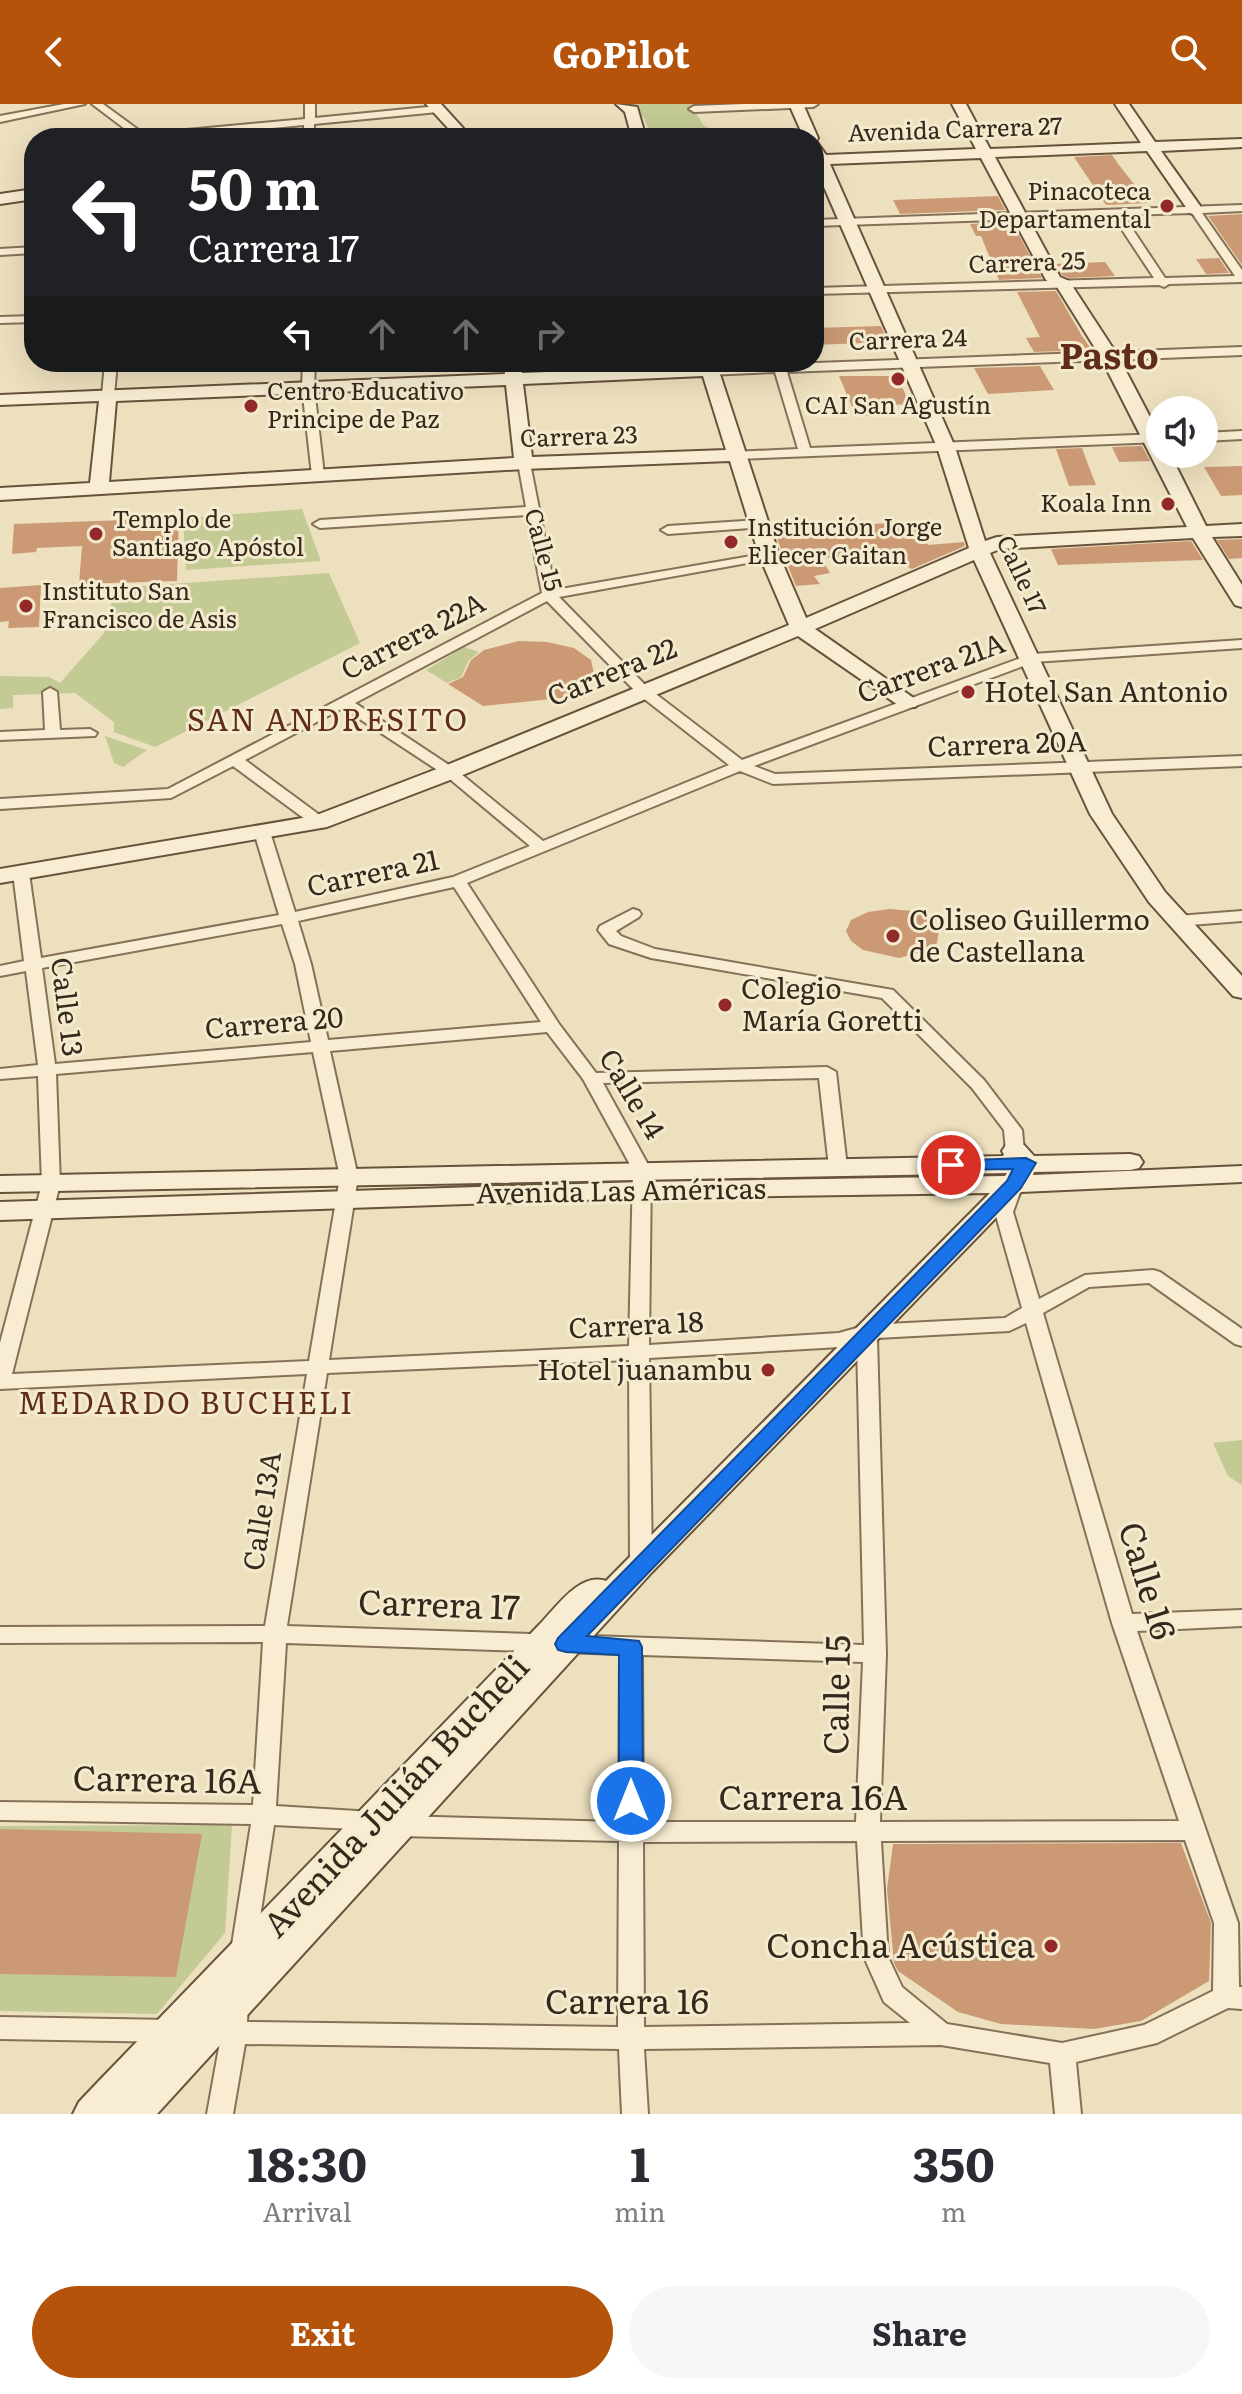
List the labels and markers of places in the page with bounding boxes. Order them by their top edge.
place label: Pinacoteca Departamental [978,172,1151,235]
marker: Pinacoteca Departamental [1158,197,1176,215]
marker: CAI San Agustín [889,370,907,388]
place label: Centro Educativo Principe de Paz [267,372,464,435]
place label: CAI San Agustín [805,386,991,421]
marker: Centro Educativo Principe de Paz [242,397,260,415]
place label: Koala Inn [1040,484,1152,519]
marker: Koala Inn [1159,495,1177,513]
place label: Templo de Santiago Apóstol [112,500,304,563]
place label: Institución Jorge Eliecer Gaitan [747,508,942,571]
marker: Templo de Santiago Apóstol [87,525,105,543]
marker: Institución Jorge Eliecer Gaitan [722,533,740,551]
place label: Instituto San Francisco de Asis [42,572,237,635]
marker: Instituto San Francisco de Asis [17,597,35,615]
place label: Hotel San Antonio [984,669,1228,711]
marker: Hotel San Antonio [959,683,977,701]
place label: Coliseo Guillermo de Castellana [909,897,1150,971]
marker: Coliseo Guillermo de Castellana [884,927,902,945]
place label: Colegio María Goretti [741,966,923,1040]
marker: Colegio María Goretti [716,996,734,1014]
pin [917,1131,985,1199]
place label: Hotel juanambu [537,1347,752,1389]
marker: Hotel juanambu [759,1361,777,1379]
place label: Concha Acústica [766,1918,1036,1968]
marker: Concha Acústica [1042,1937,1060,1955]

